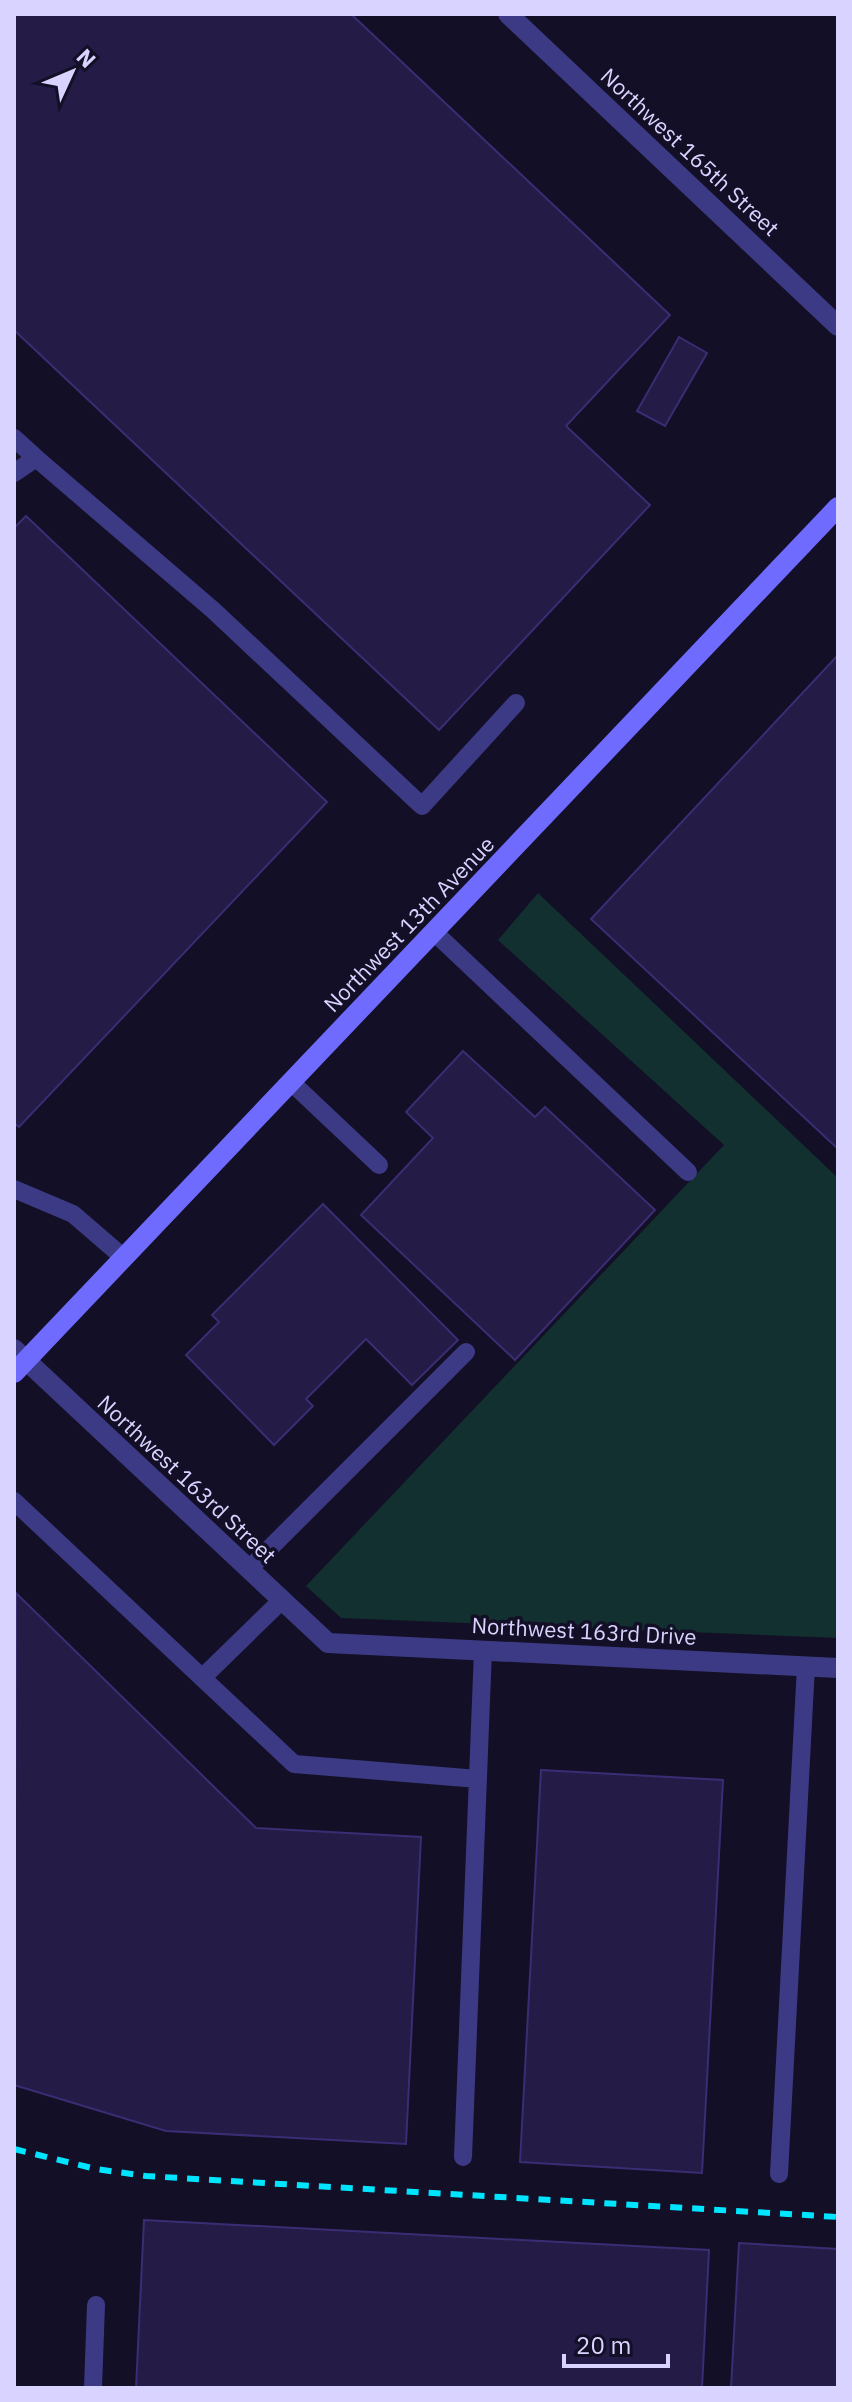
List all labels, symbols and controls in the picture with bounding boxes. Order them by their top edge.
north arrow [32,32,112,112]
text: N [71,42,103,74]
street label: Northwest 165th Street [595,61,786,242]
street label: Northwest 13th Avenue [317,830,500,1018]
street label: Northwest 163rd Street [92,1388,283,1569]
street label: Northwest 163rd Drive [471,1610,697,1651]
scale bar [564,2318,668,2368]
text: 20 m [576,2329,631,2361]

